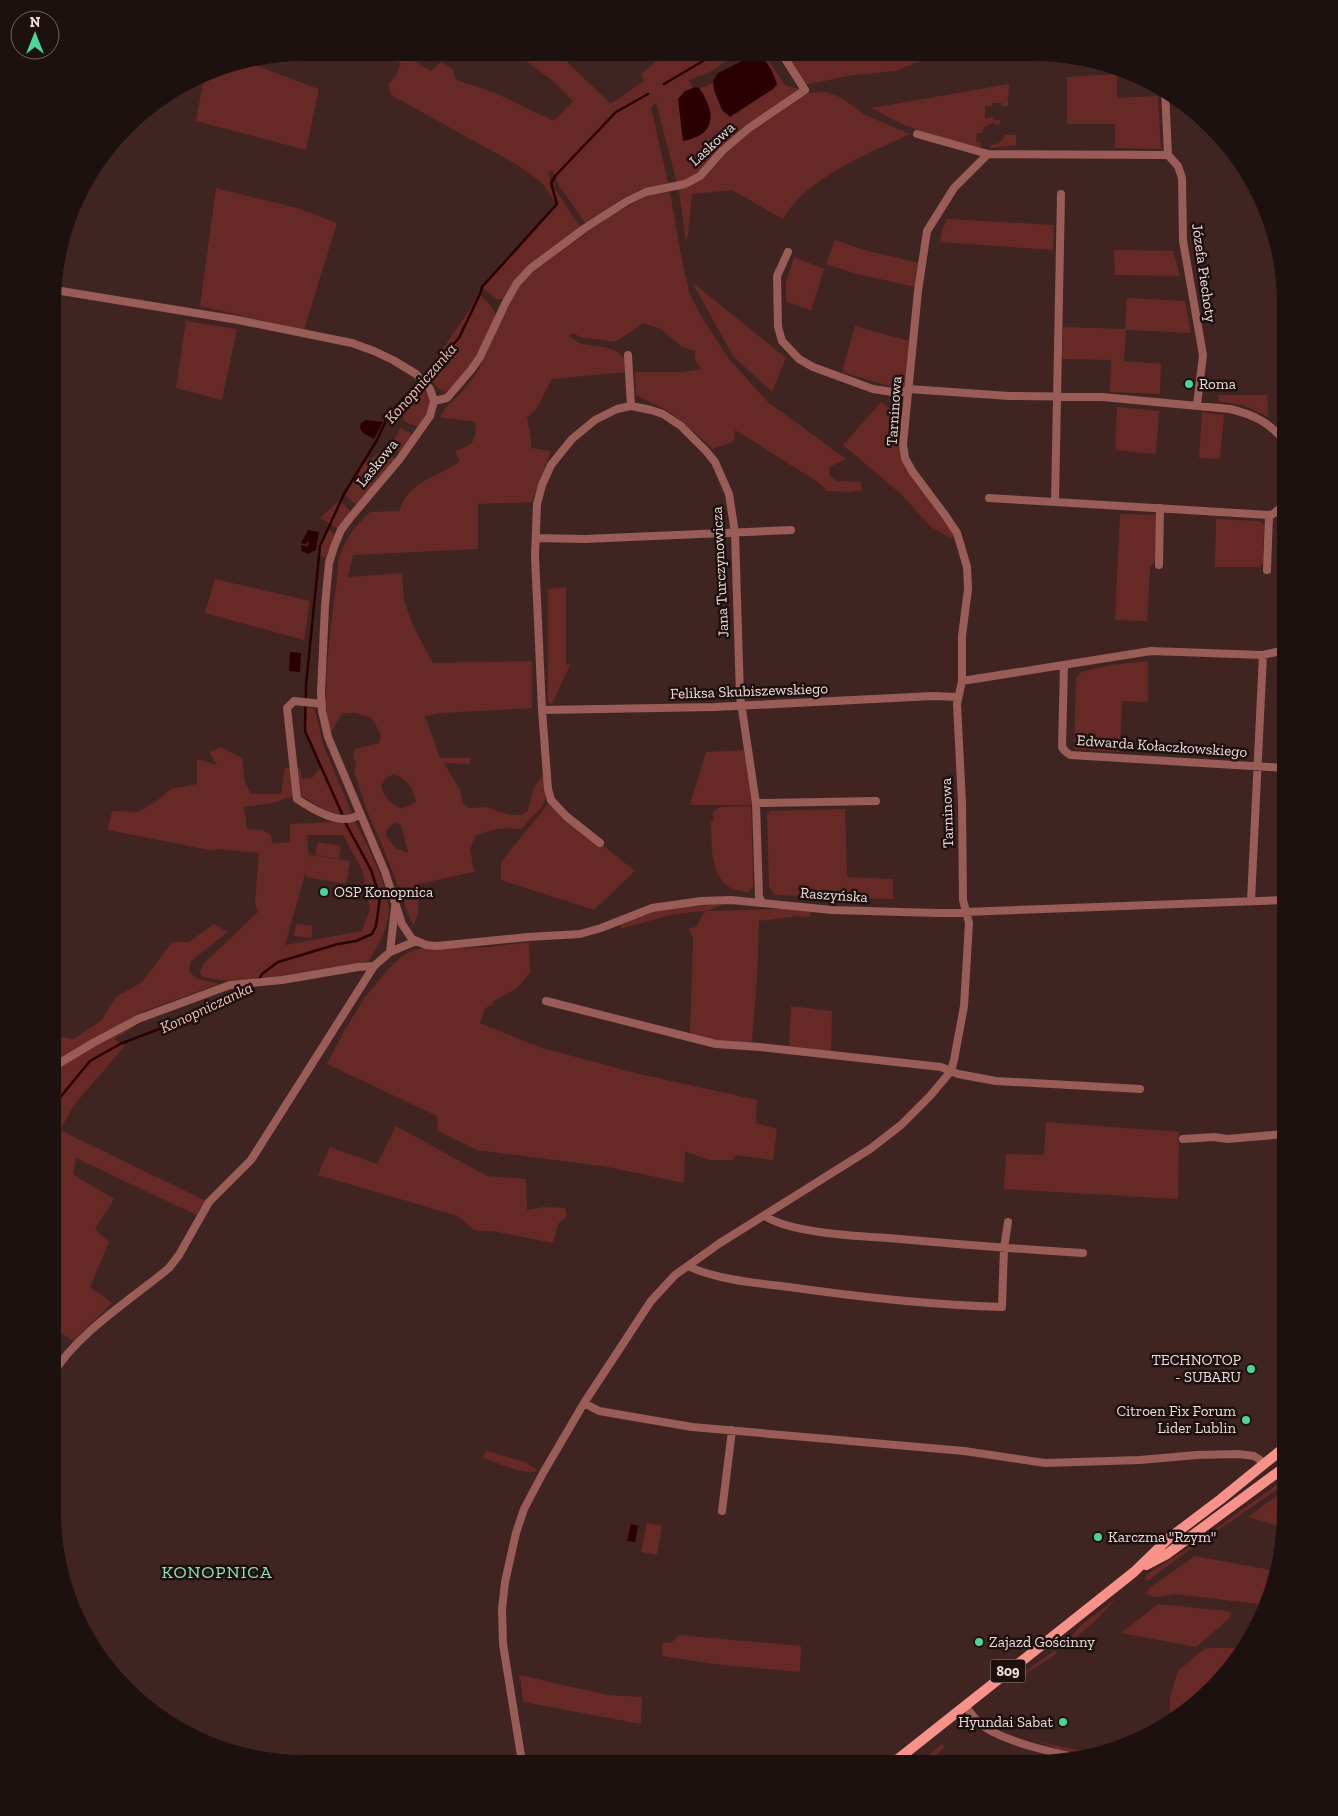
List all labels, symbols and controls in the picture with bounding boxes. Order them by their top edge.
north arrow [10,10,60,60]
text: N [30,14,41,31]
street label: Laskowa [685,118,739,170]
street label: Józefa Piechoty [1188,222,1220,324]
water label: Konopniczanka [380,339,460,427]
street label: Tarninowa [883,375,905,447]
place label: Roma [1199,375,1236,393]
marker: Roma [1183,378,1195,390]
street label: Laskowa [352,436,402,490]
street label: Jana Turczynowicza [708,506,732,638]
street label: Feliksa Skubiszewskiego [670,679,829,703]
street label: Edwarda Kołaczkowskiego [1076,731,1248,761]
street label: Tarninowa [937,778,957,848]
place label: OSP Konopnica [334,883,433,901]
street label: Raszyńska [800,884,868,906]
marker: OSP Konopnica [318,886,330,898]
water label: Konopniczanka [157,978,255,1037]
place label: TECHNOTOP - SUBARU [1152,1351,1241,1386]
marker: TECHNOTOP - SUBARU [1245,1363,1257,1375]
place label: Citroen Fix Forum Lider Lublin [1116,1402,1236,1437]
marker: Citroen Fix Forum Lider Lublin [1240,1414,1252,1426]
place label: Karczma "Rzym" [1108,1528,1216,1546]
marker: Karczma "Rzym" [1092,1531,1104,1543]
district label: KONOPNICA [161,1561,273,1583]
place label: Zajazd Gościnny [989,1633,1095,1651]
marker: Zajazd Gościnny [973,1636,985,1648]
road number: 809 [990,1660,1026,1682]
place label: Hyundai Sabat [958,1713,1053,1731]
marker: Hyundai Sabat [1057,1716,1069,1728]

